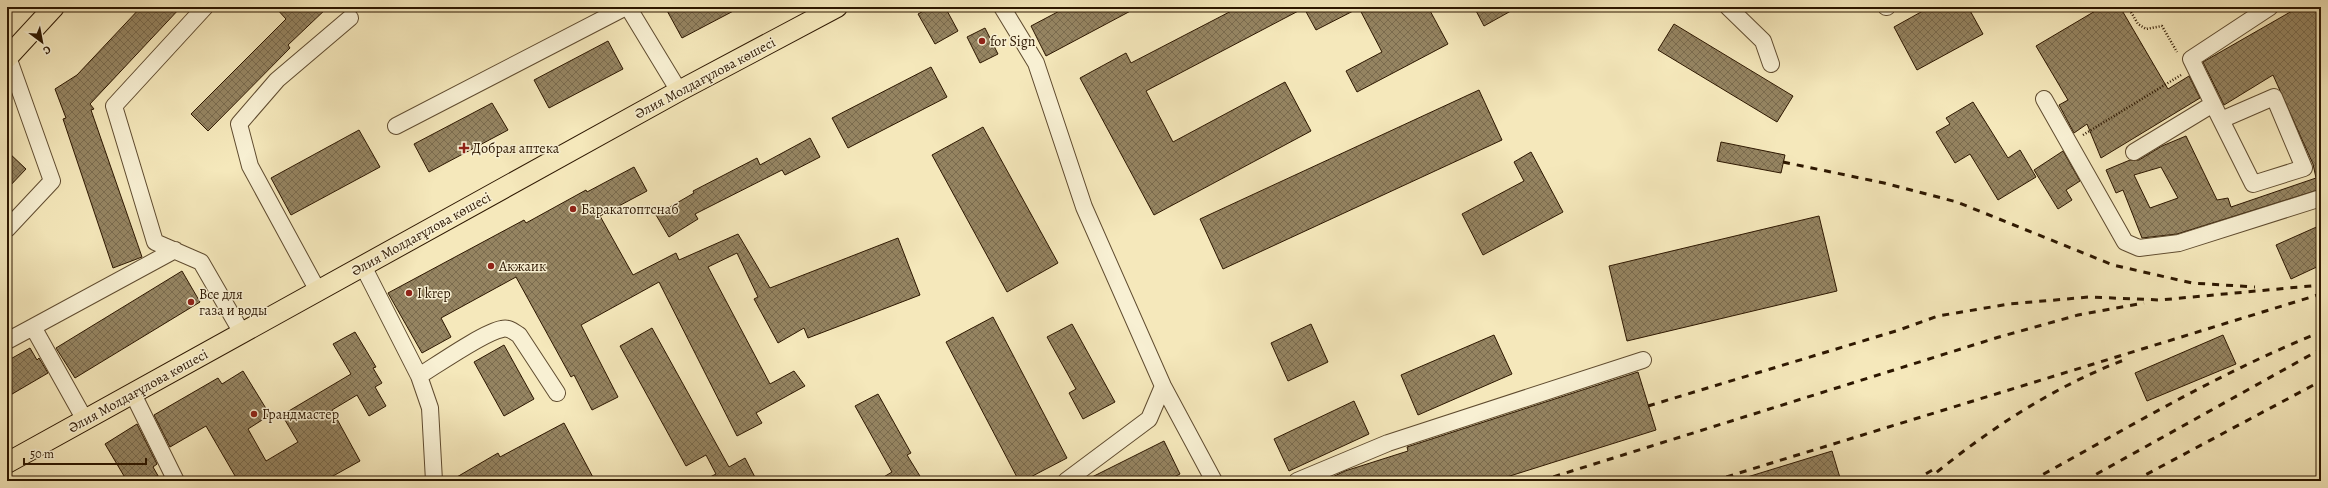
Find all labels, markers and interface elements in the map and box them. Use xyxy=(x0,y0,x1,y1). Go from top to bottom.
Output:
north arrow xyxy=(22,22,62,62)
place label: for Sign xyxy=(990,32,1036,51)
street label: Әлия Молдағұлова көшесі xyxy=(631,33,779,123)
marker: for Sign xyxy=(977,36,987,46)
text: С xyxy=(40,42,54,58)
place label: Добрая аптека xyxy=(472,139,560,158)
marker: Добрая аптека xyxy=(459,143,469,153)
street label: Әлия Молдағұлова көшесі xyxy=(348,188,494,280)
place label: Баракатоптснаб xyxy=(581,200,679,219)
marker: Баракатоптснаб xyxy=(568,204,578,214)
place label: Акжаик xyxy=(498,257,546,276)
marker: Акжаик xyxy=(486,261,496,271)
place label: I krep xyxy=(417,284,451,303)
place label: Все для газа и воды xyxy=(199,285,267,320)
marker: I krep xyxy=(404,288,414,298)
marker: Все для газа и воды xyxy=(186,297,196,307)
street label: Әлия Молдағұлова көшесі xyxy=(65,345,211,437)
place label: Грандмастер xyxy=(262,405,339,424)
marker: Грандмастер xyxy=(249,409,259,419)
scale bar xyxy=(24,440,146,466)
text: 50 m xyxy=(30,446,54,462)

